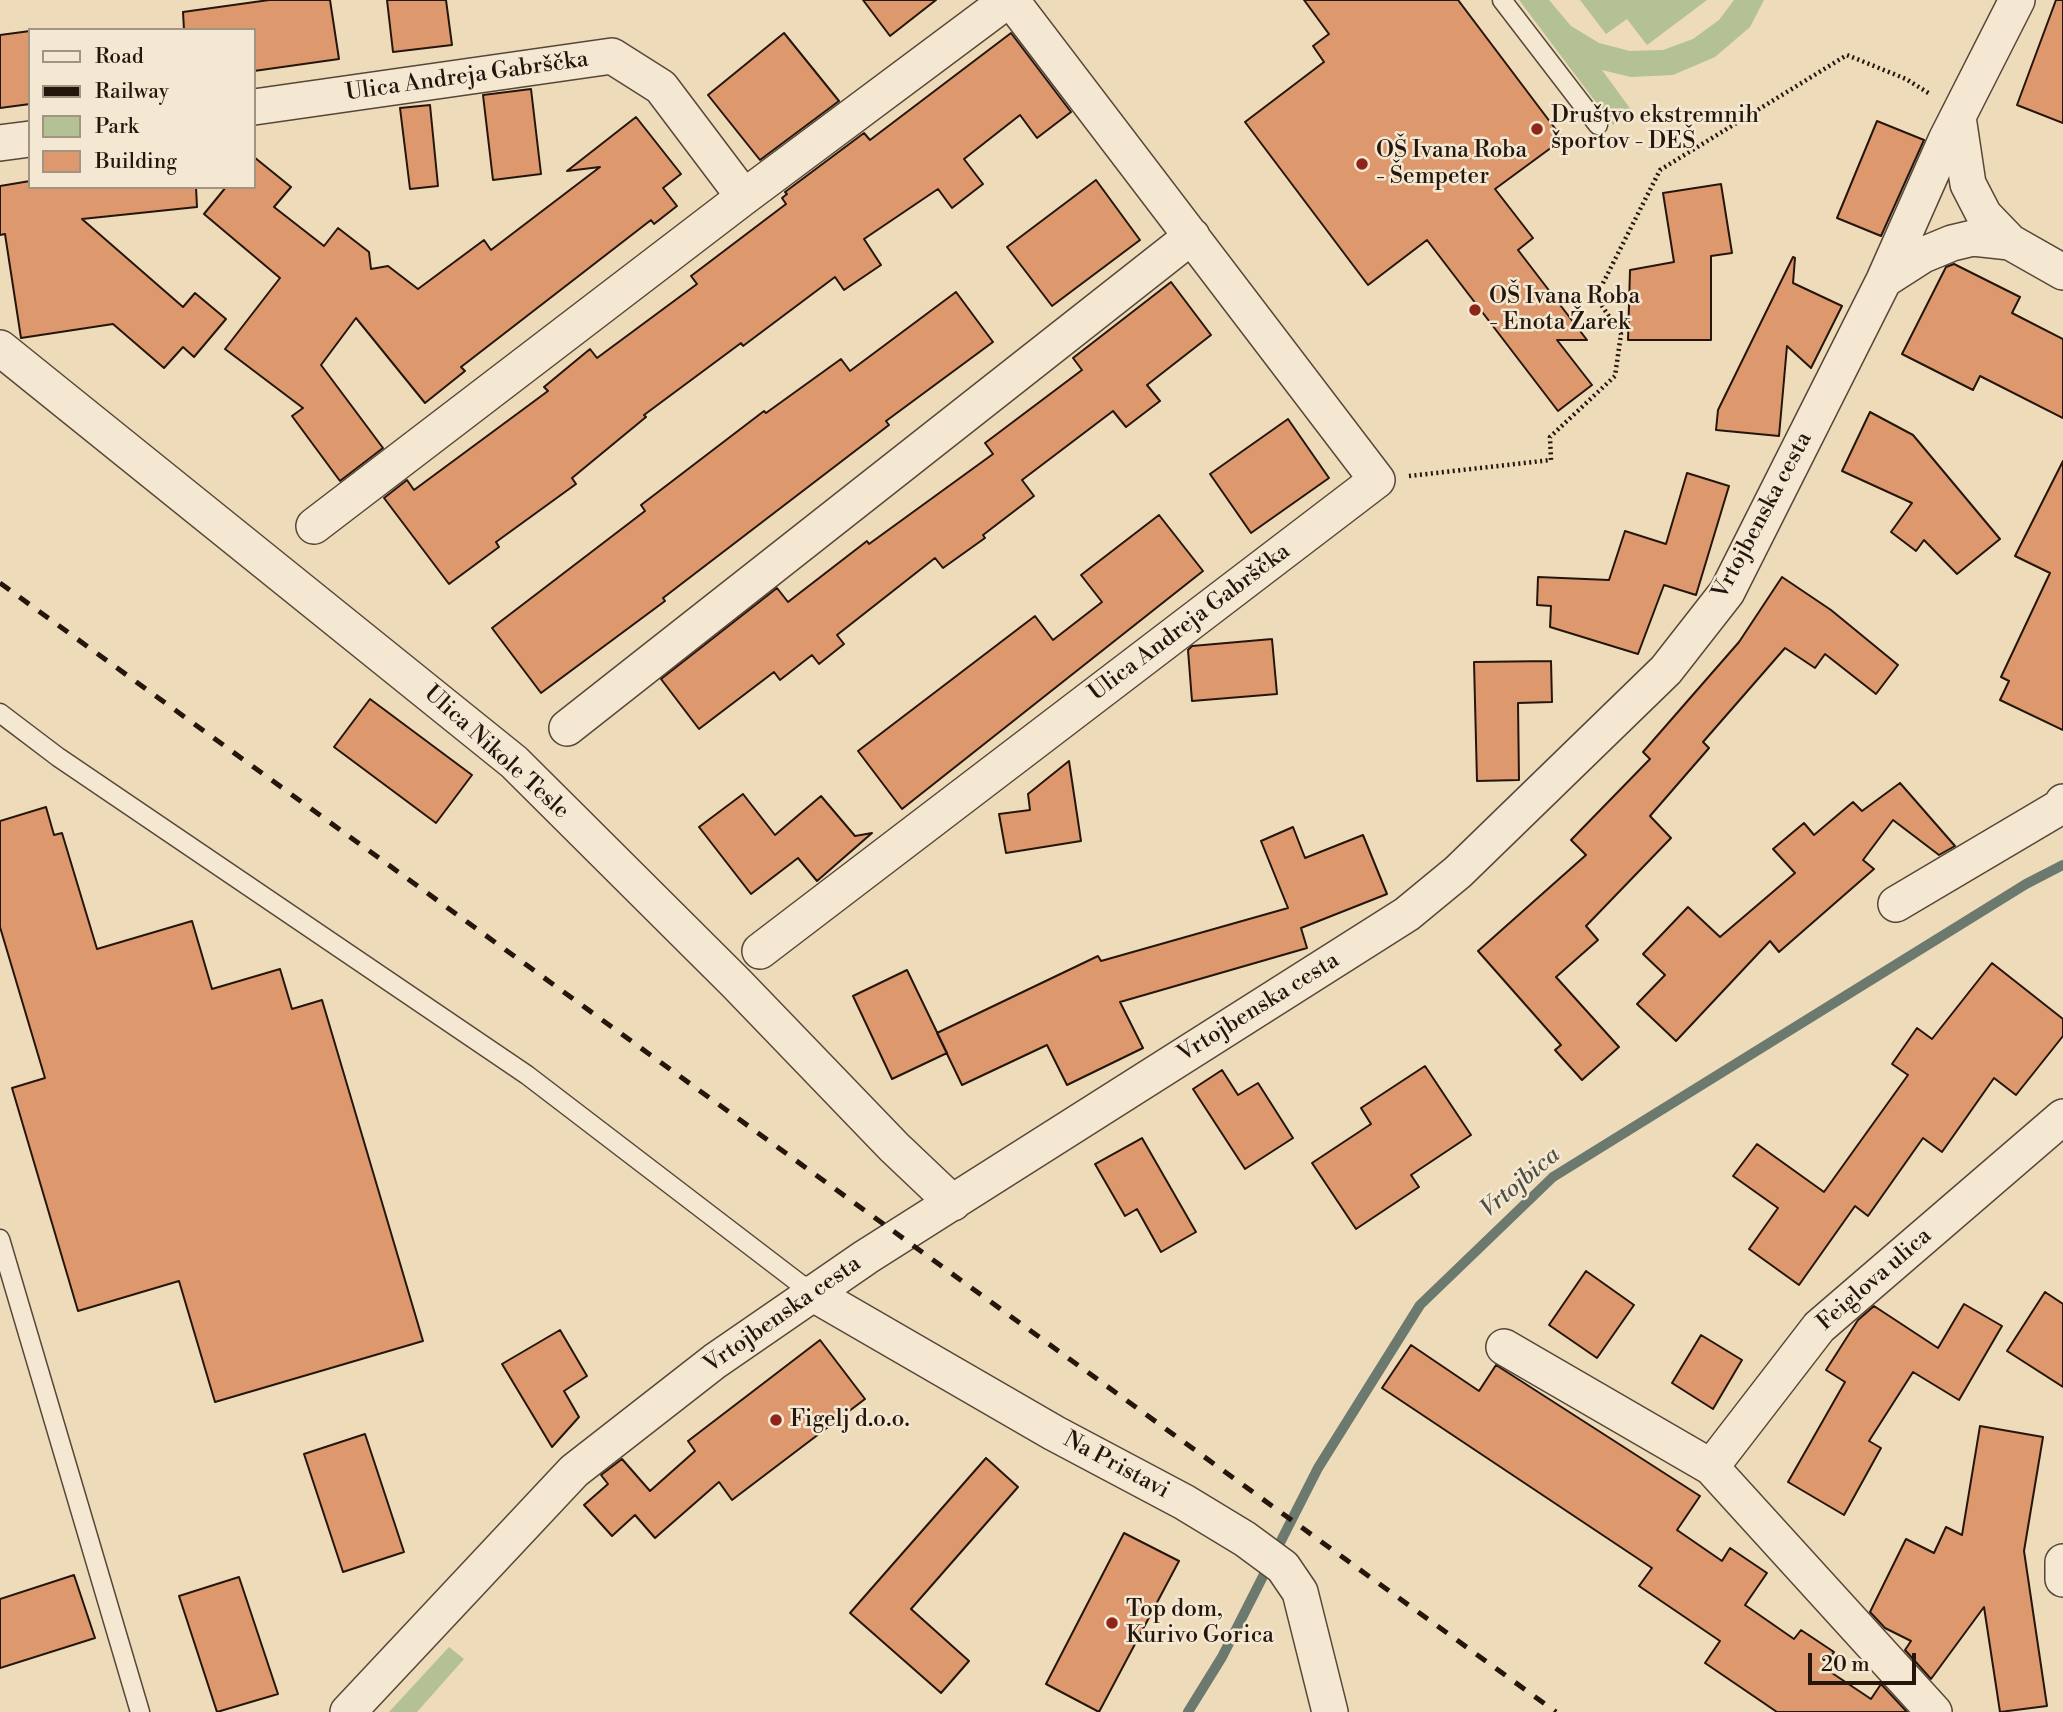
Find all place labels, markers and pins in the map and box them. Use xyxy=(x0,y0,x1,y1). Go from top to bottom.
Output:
place label: Društvo ekstremnih športov - DEŠ xyxy=(1551,102,1759,156)
marker: Društvo ekstremnih športov - DEŠ xyxy=(1529,121,1545,137)
place label: OŠ Ivana Roba - Šempeter xyxy=(1376,137,1527,191)
marker: OŠ Ivana Roba - Šempeter xyxy=(1354,156,1370,172)
place label: OŠ Ivana Roba - Enota Žarek xyxy=(1489,283,1640,337)
marker: OŠ Ivana Roba - Enota Žarek xyxy=(1467,302,1483,318)
place label: Figelj d.o.o. xyxy=(790,1406,910,1434)
marker: Figelj d.o.o. xyxy=(768,1412,784,1428)
place label: Top dom, Kurivo Gorica xyxy=(1126,1596,1274,1650)
marker: Top dom, Kurivo Gorica xyxy=(1104,1615,1120,1631)

